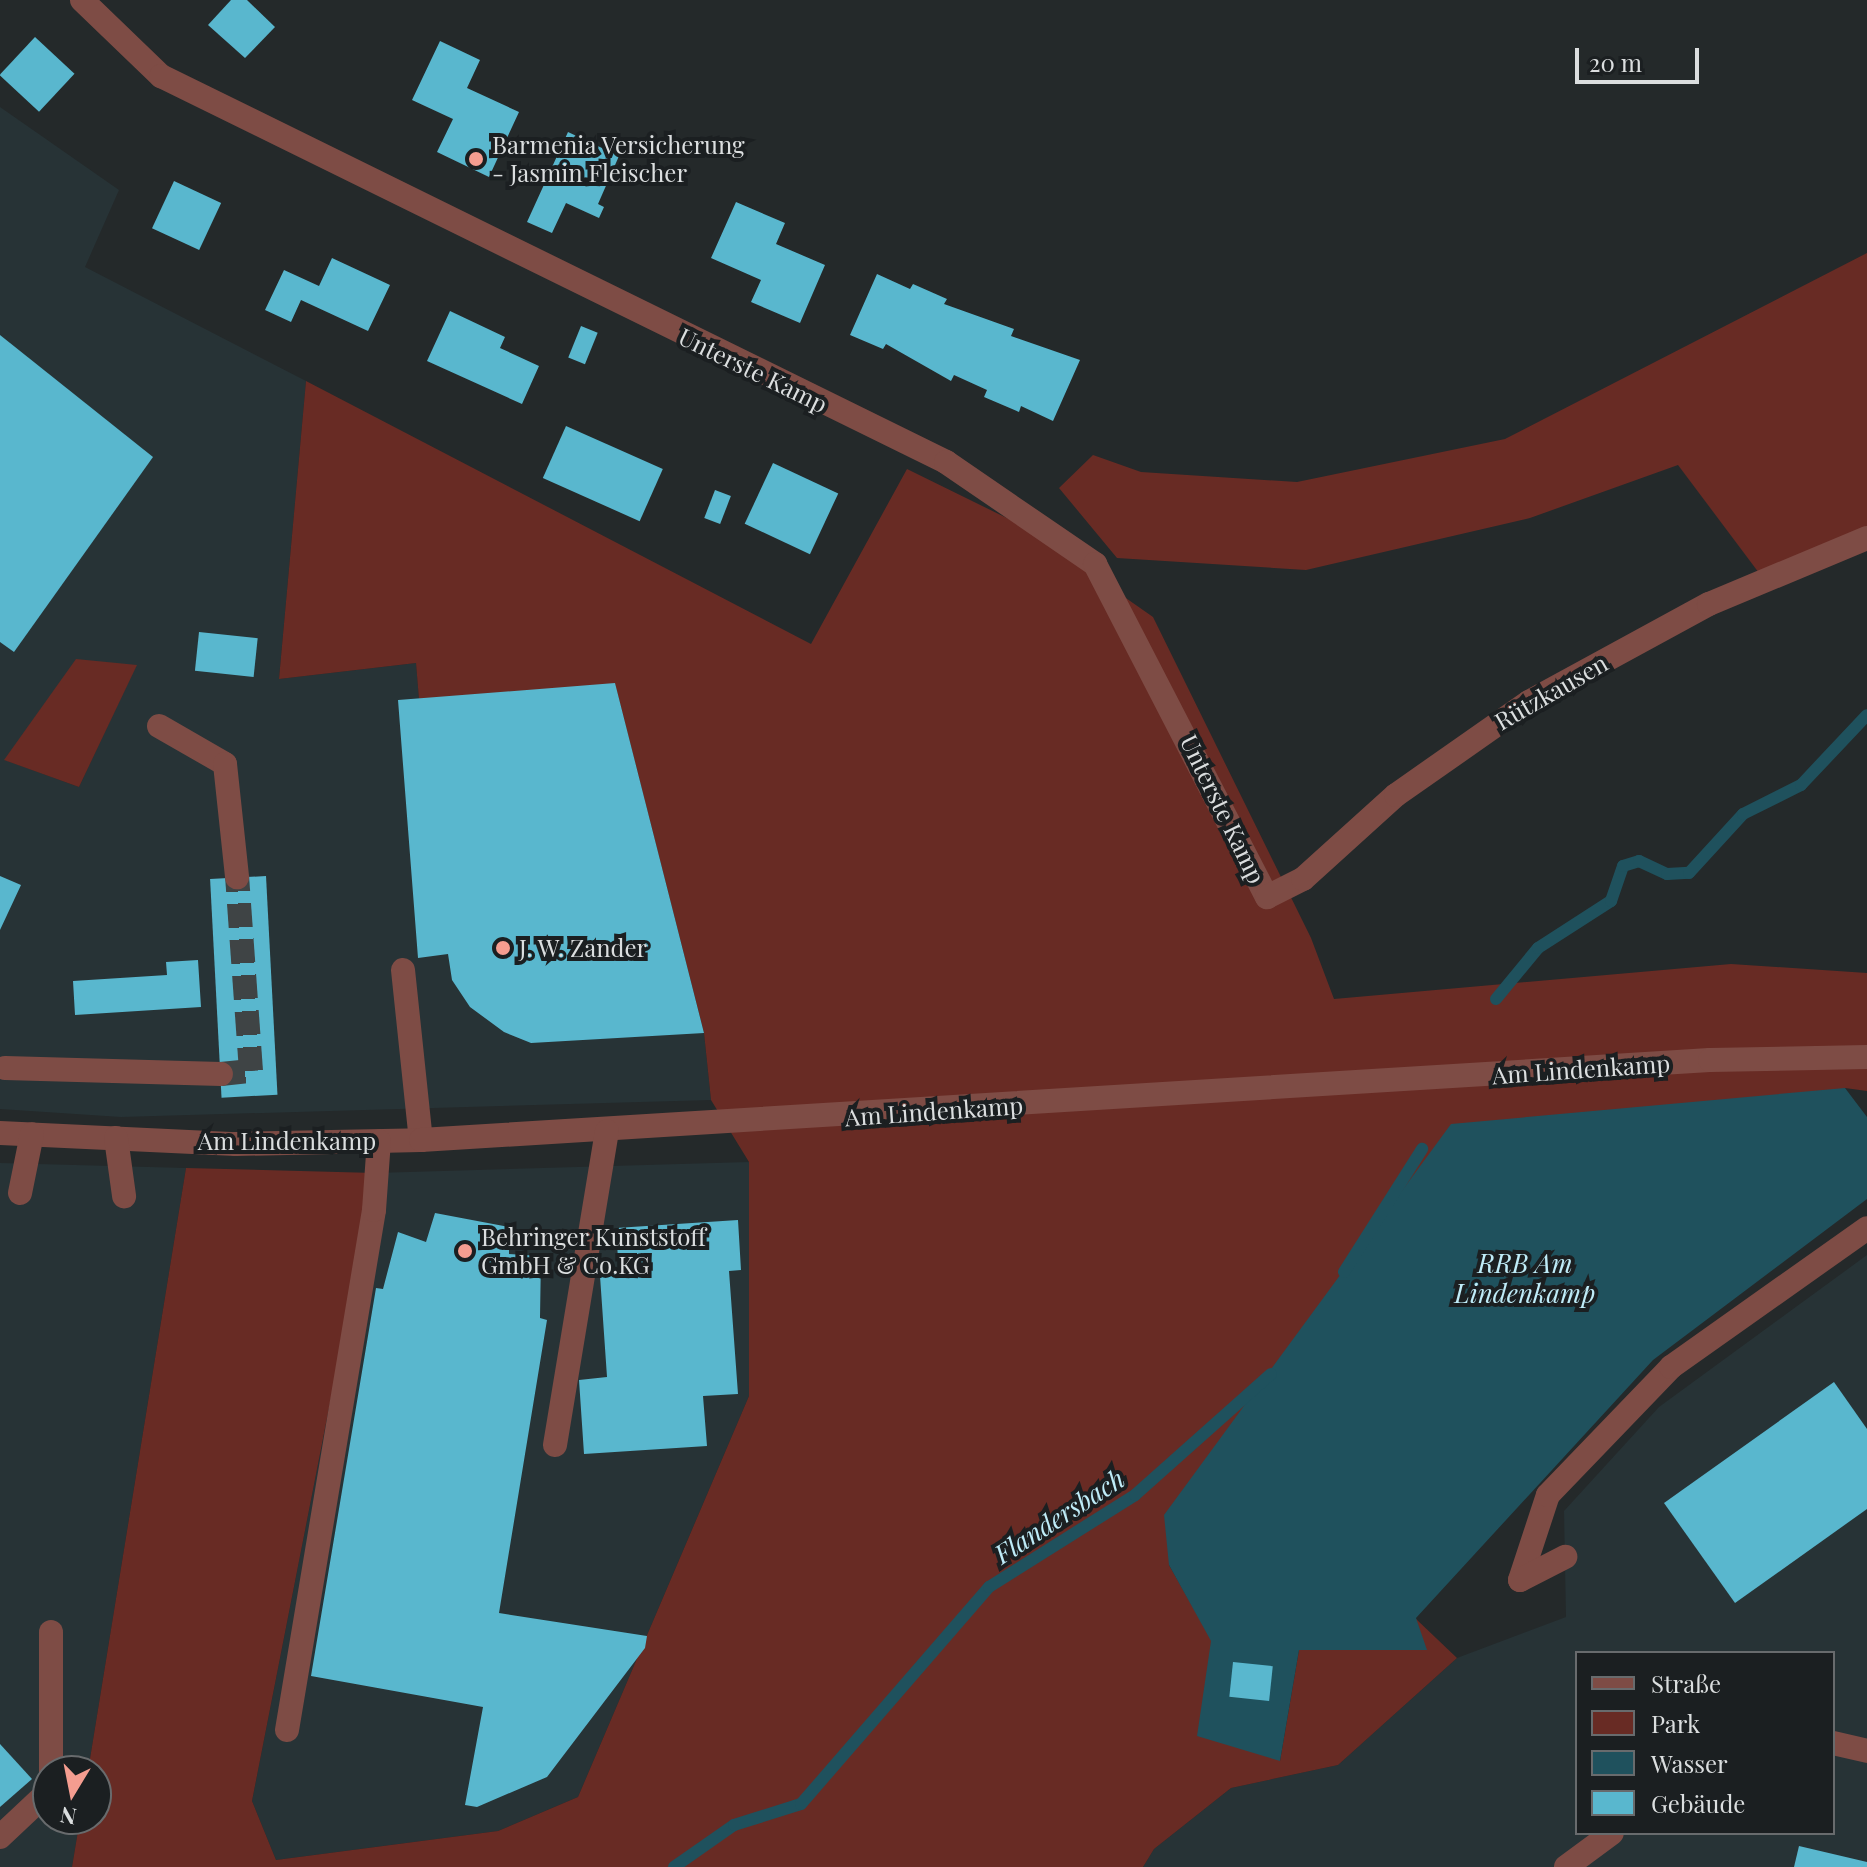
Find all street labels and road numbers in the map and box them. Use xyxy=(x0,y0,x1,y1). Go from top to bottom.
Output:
street label: Unterste Kamp xyxy=(674,322,832,418)
street label: Rützkausen xyxy=(1489,648,1613,736)
street label: Unterste Kamp xyxy=(1175,730,1271,888)
street label: Am Lindenkamp xyxy=(1491,1048,1671,1090)
street label: Am Lindenkamp xyxy=(844,1090,1024,1132)
street label: Am Lindenkamp xyxy=(198,1127,376,1155)

